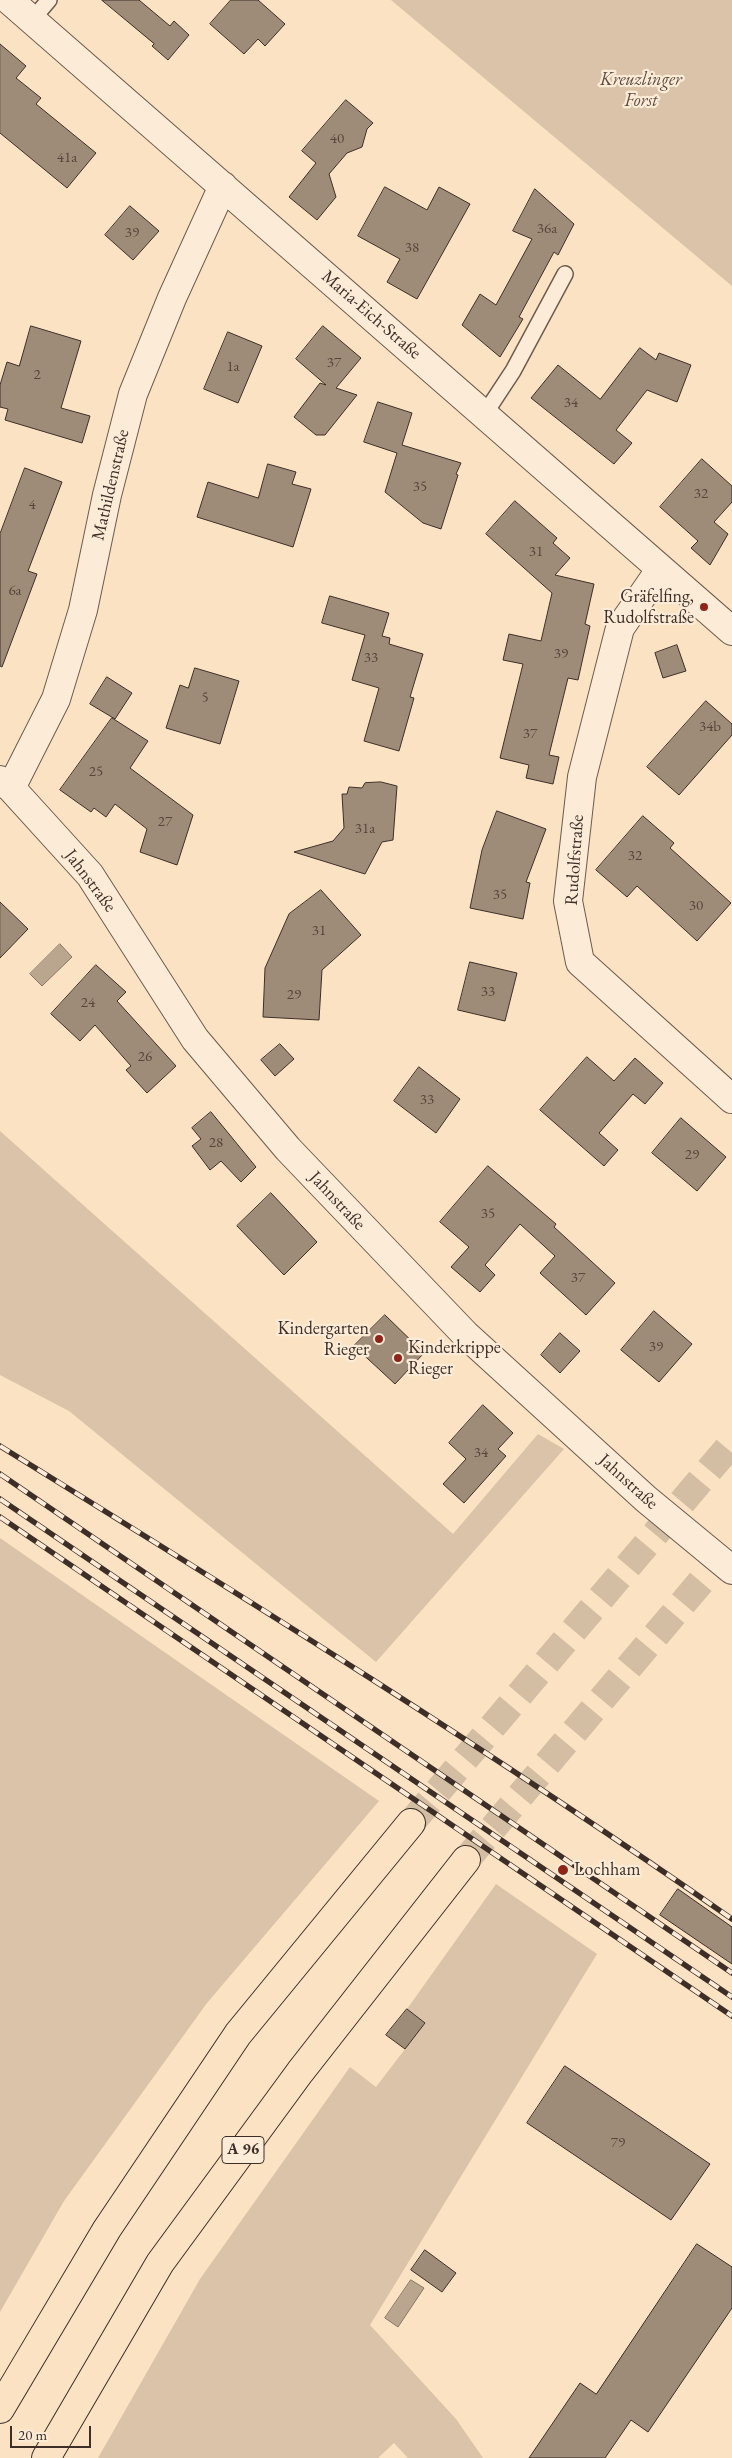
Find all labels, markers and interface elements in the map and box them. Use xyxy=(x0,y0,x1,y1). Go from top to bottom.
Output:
park label: Kreuzlinger Forst xyxy=(600,69,682,112)
house number: 40 xyxy=(330,130,344,148)
house number: 41a xyxy=(57,149,77,167)
house number: 36a xyxy=(537,220,557,238)
house number: 39 xyxy=(125,224,139,242)
house number: 38 xyxy=(405,239,419,257)
street label: Maria-Eich-Straße xyxy=(317,266,425,364)
house number: 37 xyxy=(327,354,341,372)
house number: 1a xyxy=(226,358,240,376)
house number: 2 xyxy=(33,366,41,384)
house number: 34 xyxy=(564,394,578,412)
street label: Mathildenstraße xyxy=(88,427,134,543)
house number: 35 xyxy=(413,478,427,496)
house number: 32 xyxy=(694,485,708,503)
house number: 4 xyxy=(28,496,36,514)
house number: 31 xyxy=(529,543,543,561)
house number: 6a xyxy=(8,582,22,600)
place label: Gräfelfing, Rudolfstraße xyxy=(603,586,694,628)
marker: Gräfelfing, Rudolfstraße xyxy=(698,601,710,613)
house number: 39 xyxy=(554,645,568,663)
house number: 33 xyxy=(364,649,378,667)
house number: 5 xyxy=(201,689,209,707)
house number: 34b xyxy=(699,718,721,736)
house number: 37 xyxy=(523,725,537,743)
house number: 25 xyxy=(89,763,103,781)
house number: 27 xyxy=(158,813,172,831)
street label: Rudolfstraße xyxy=(561,814,589,906)
house number: 31a xyxy=(355,820,375,838)
street label: Jahnstraße xyxy=(59,845,121,917)
house number: 32 xyxy=(628,847,642,865)
house number: 35 xyxy=(493,886,507,904)
house number: 30 xyxy=(689,897,703,915)
house number: 31 xyxy=(312,922,326,940)
house number: 33 xyxy=(481,983,495,1001)
house number: 29 xyxy=(287,986,301,1004)
house number: 24 xyxy=(81,994,95,1012)
house number: 26 xyxy=(138,1048,152,1066)
house number: 33 xyxy=(420,1091,434,1109)
house number: 28 xyxy=(209,1134,223,1152)
house number: 29 xyxy=(685,1146,699,1164)
street label: Jahnstraße xyxy=(304,1167,370,1235)
house number: 35 xyxy=(481,1205,495,1223)
house number: 37 xyxy=(571,1269,585,1287)
place label: Kindergarten Rieger xyxy=(277,1318,369,1360)
marker: Kindergarten Rieger xyxy=(373,1333,385,1345)
place label: Kinderkrippe Rieger xyxy=(408,1337,501,1380)
house number: 39 xyxy=(649,1338,663,1356)
marker: Kinderkrippe Rieger xyxy=(392,1352,404,1364)
house number: 34 xyxy=(474,1444,488,1462)
street label: Jahnstraße xyxy=(594,1450,662,1514)
place label: Lochham xyxy=(574,1859,640,1881)
marker: Lochham xyxy=(556,1863,570,1877)
house number: 79 xyxy=(611,2134,625,2152)
road number: A 96 xyxy=(222,2136,264,2164)
scale bar xyxy=(12,2416,94,2448)
text: 20 m xyxy=(18,2425,47,2444)

